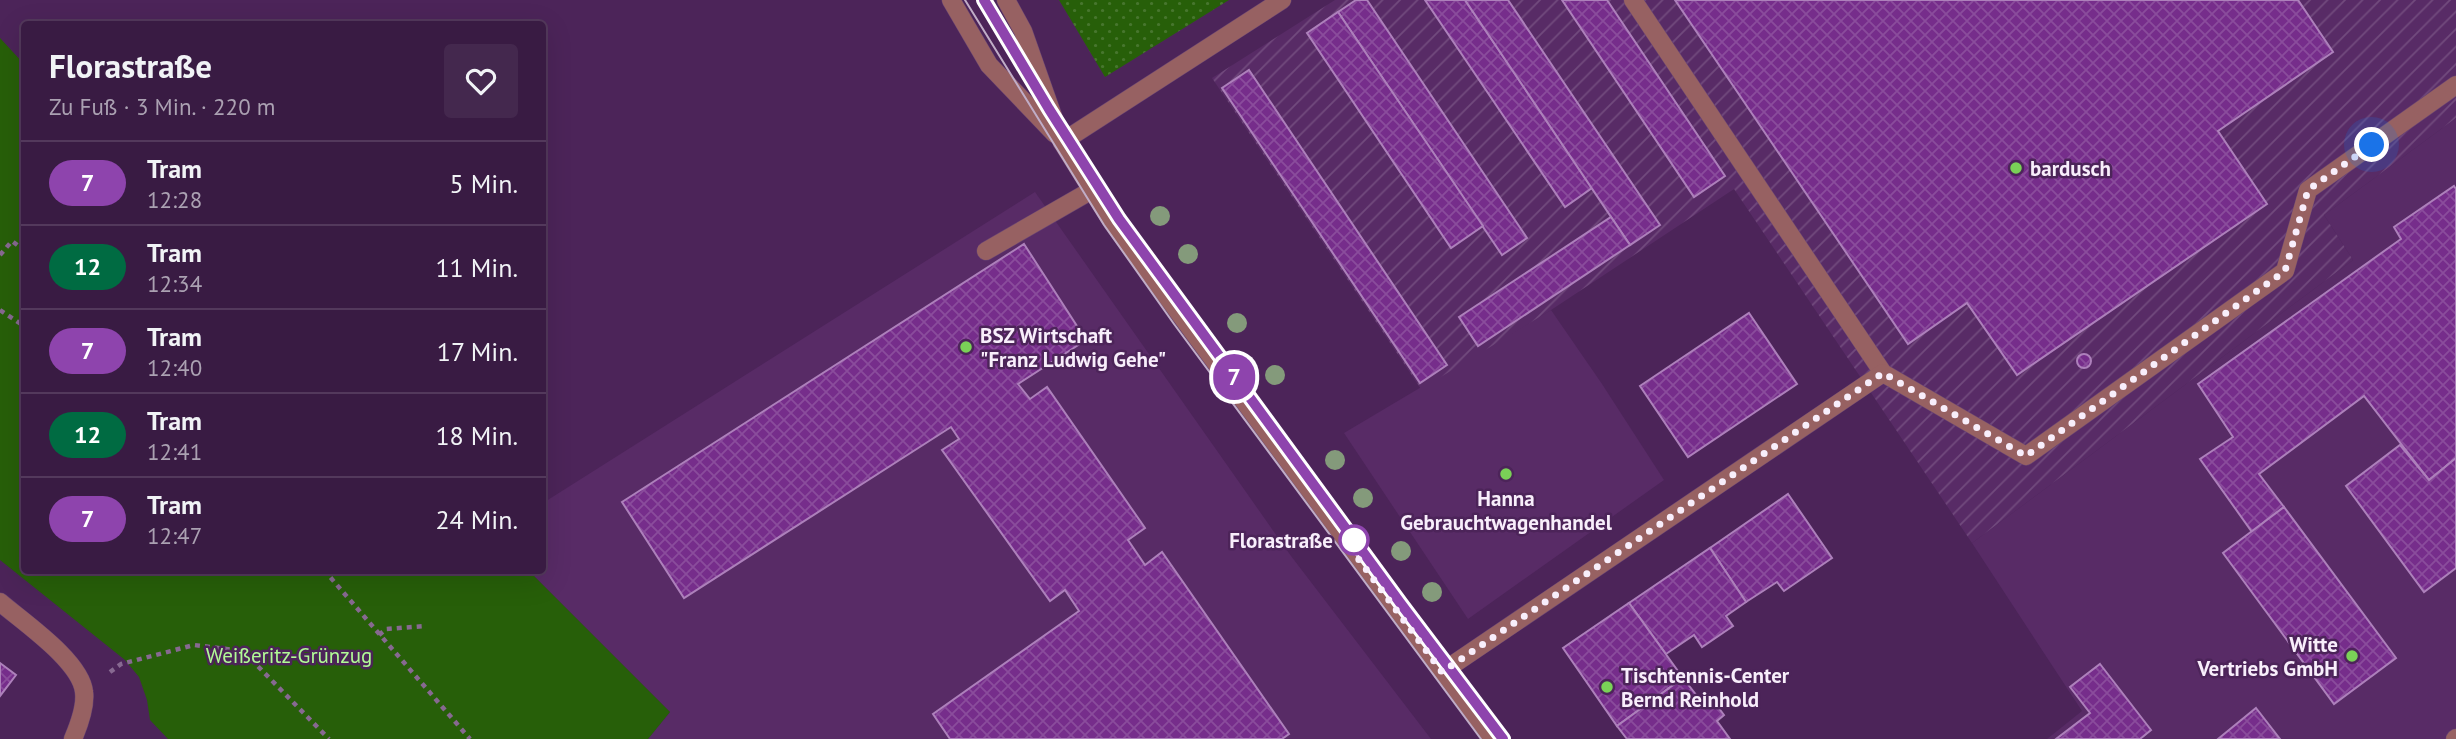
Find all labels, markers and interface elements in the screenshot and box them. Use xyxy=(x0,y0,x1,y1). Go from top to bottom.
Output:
text: Florastraße xyxy=(49,44,212,87)
button: heart xyxy=(444,44,518,118)
text: Zu Fuß · 3 Min. · 220 m xyxy=(49,92,275,121)
your location xyxy=(2354,127,2389,162)
text: Tram xyxy=(147,152,202,185)
place label: bardusch xyxy=(2030,155,2111,182)
marker: bardusch xyxy=(2008,160,2024,176)
text: 7 xyxy=(81,167,94,198)
text: 5 Min. xyxy=(450,167,518,200)
text: 12:28 xyxy=(147,185,202,214)
text: Tram xyxy=(147,236,202,269)
text: 12 xyxy=(74,251,101,282)
text: 11 Min. xyxy=(435,251,518,284)
text: 12:34 xyxy=(147,269,202,298)
text: Tram xyxy=(147,320,202,353)
place label: BSZ Wirtschaft "Franz Ludwig Gehe" xyxy=(980,322,1166,373)
text: 7 xyxy=(81,335,94,366)
text: 17 Min. xyxy=(437,335,518,368)
marker: BSZ Wirtschaft "Franz Ludwig Gehe" xyxy=(958,339,974,355)
text: 12:40 xyxy=(147,353,202,382)
line badge: 7 xyxy=(1211,354,1257,400)
text: 7 xyxy=(1227,361,1241,392)
text: Tram xyxy=(147,404,202,437)
text: 12 xyxy=(74,419,101,450)
text: 18 Min. xyxy=(435,419,518,452)
text: 12:41 xyxy=(147,437,202,466)
marker: Hanna Gebrauchtwagenhandel xyxy=(1498,466,1514,482)
place label: Hanna Gebrauchtwagenhandel xyxy=(1400,485,1613,536)
text: Tram xyxy=(147,488,202,521)
text: 7 xyxy=(81,503,94,534)
text: 24 Min. xyxy=(435,503,518,536)
text: 12:47 xyxy=(147,521,202,550)
marker: Florastraße xyxy=(1339,525,1369,555)
place label: Florastraße xyxy=(1229,527,1333,554)
place label: Witte Vertriebs GmbH xyxy=(2196,631,2338,682)
park label: Weißeritz-Grünzug xyxy=(206,642,372,669)
marker: Witte Vertriebs GmbH xyxy=(2344,648,2360,664)
place label: Tischtennis-Center Bernd Reinhold xyxy=(1621,662,1790,713)
marker: Tischtennis-Center Bernd Reinhold xyxy=(1599,679,1615,695)

